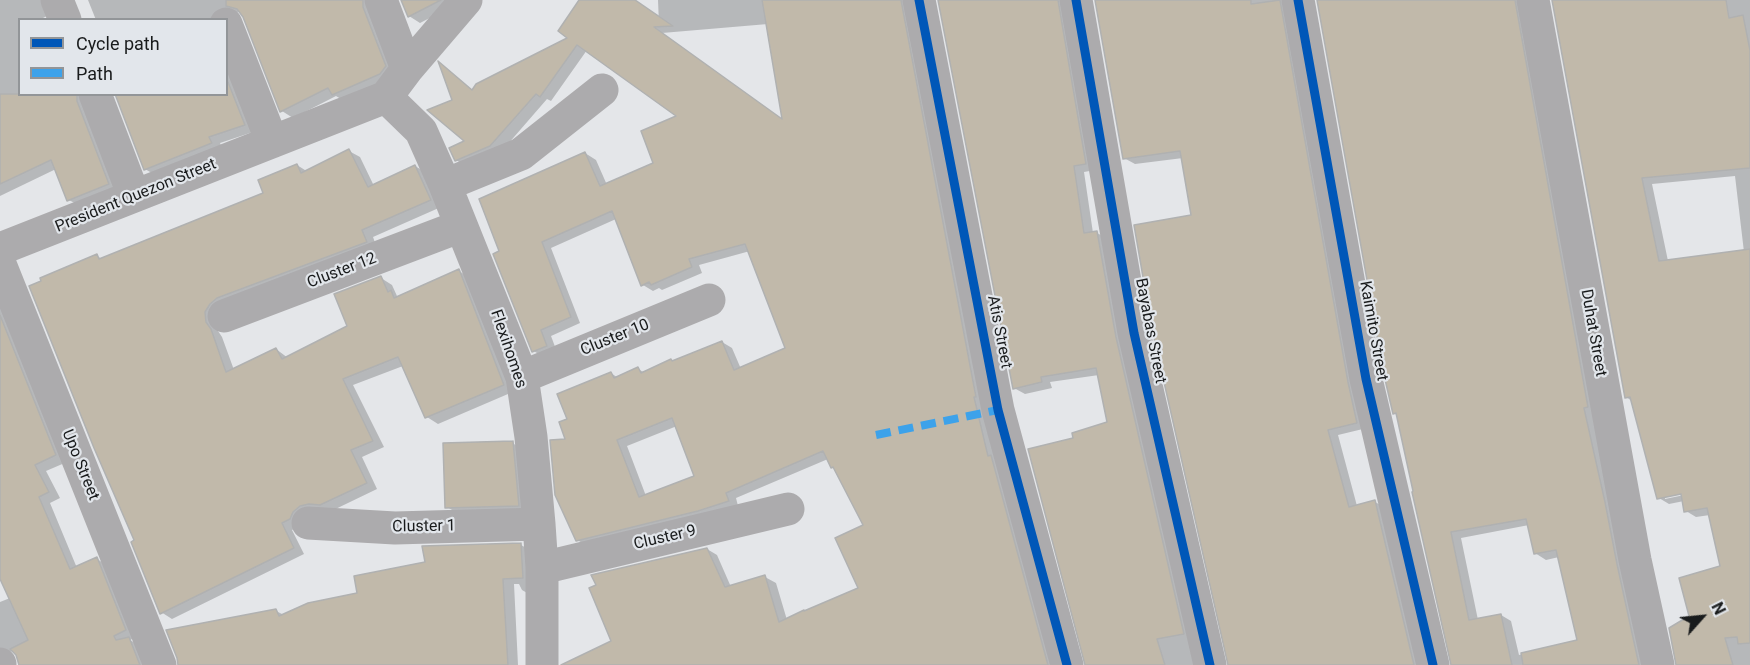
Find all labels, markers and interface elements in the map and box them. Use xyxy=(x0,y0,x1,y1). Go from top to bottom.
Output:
legend xyxy=(18,18,228,96)
text: Cycle path xyxy=(76,33,160,54)
text: Path xyxy=(76,63,113,84)
street label: President Quezon Street xyxy=(53,155,219,237)
street label: Cluster 12 xyxy=(305,249,379,293)
street label: Bayabas Street xyxy=(1130,277,1170,385)
street label: Kaimito Street xyxy=(1355,280,1391,382)
street label: Duhat Street xyxy=(1576,288,1610,378)
street label: Atis Street xyxy=(983,294,1015,370)
street label: Flexihomes xyxy=(486,307,530,391)
street label: Cluster 10 xyxy=(578,316,652,360)
street label: Upo Street xyxy=(57,427,103,503)
street label: Cluster 1 xyxy=(392,517,456,537)
street label: Cluster 9 xyxy=(632,522,698,554)
north arrow xyxy=(1672,587,1732,647)
text: N xyxy=(1707,599,1730,618)

